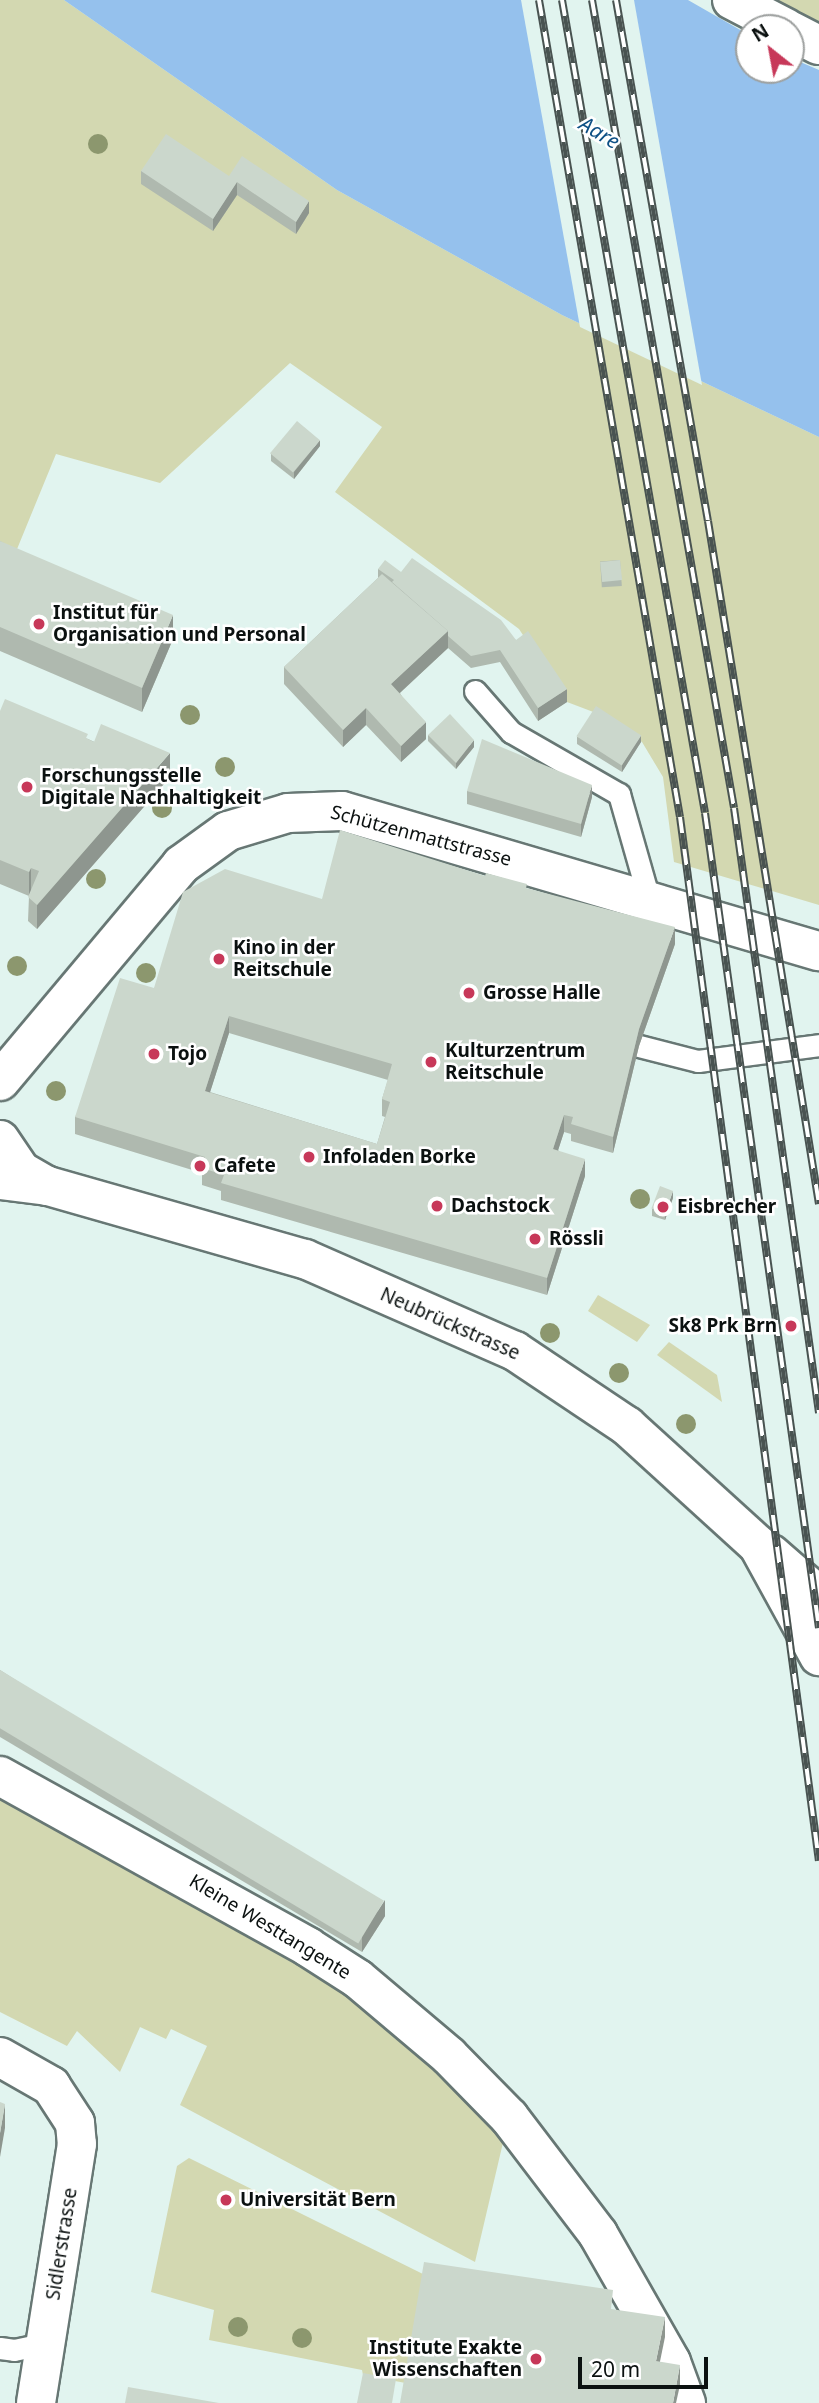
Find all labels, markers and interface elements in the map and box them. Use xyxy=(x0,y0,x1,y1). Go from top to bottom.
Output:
north arrow xyxy=(735,14,805,84)
text: N xyxy=(747,18,774,48)
water label: Aare xyxy=(575,110,625,154)
place label: Institut für Organisation und Personal xyxy=(53,602,306,646)
marker: Institut für Organisation und Personal xyxy=(31,616,47,632)
place label: Forschungsstelle Digitale Nachhaltigkeit xyxy=(41,765,261,809)
marker: Forschungsstelle Digitale Nachhaltigkeit xyxy=(19,779,35,795)
street label: Schützenmattstrasse xyxy=(328,801,514,871)
place label: Kino in der Reitschule xyxy=(233,937,335,981)
marker: Kino in der Reitschule xyxy=(211,951,227,967)
place label: Grosse Halle xyxy=(483,982,601,1004)
marker: Grosse Halle xyxy=(461,985,477,1001)
place label: Kulturzentrum Reitschule xyxy=(445,1040,585,1084)
place label: Tojo xyxy=(168,1043,207,1065)
marker: Tojo xyxy=(146,1046,162,1062)
marker: Kulturzentrum Reitschule xyxy=(423,1054,439,1070)
place label: Infoladen Borke xyxy=(323,1146,476,1168)
marker: Infoladen Borke xyxy=(301,1149,317,1165)
place label: Cafete xyxy=(214,1155,276,1177)
marker: Cafete xyxy=(192,1158,208,1174)
place label: Dachstock xyxy=(451,1195,550,1217)
place label: Eisbrecher xyxy=(677,1196,776,1218)
marker: Dachstock xyxy=(429,1198,445,1214)
marker: Eisbrecher xyxy=(655,1199,671,1215)
place label: Rössli xyxy=(549,1228,604,1250)
marker: Rössli xyxy=(527,1231,543,1247)
street label: Neubrückstrasse xyxy=(377,1283,523,1365)
place label: Sk8 Prk Brn xyxy=(668,1315,777,1337)
marker: Sk8 Prk Brn xyxy=(783,1318,799,1334)
street label: Kleine Westtangente xyxy=(185,1870,355,1984)
street label: Sidlerstrasse xyxy=(42,2186,82,2302)
place label: Universität Bern xyxy=(240,2189,396,2211)
marker: Universität Bern xyxy=(218,2192,234,2208)
place label: Institute Exakte Wissenschaften xyxy=(369,2337,522,2381)
scale bar xyxy=(581,2344,710,2388)
marker: Institute Exakte Wissenschaften xyxy=(528,2351,544,2367)
text: 20 m xyxy=(591,2355,640,2383)

